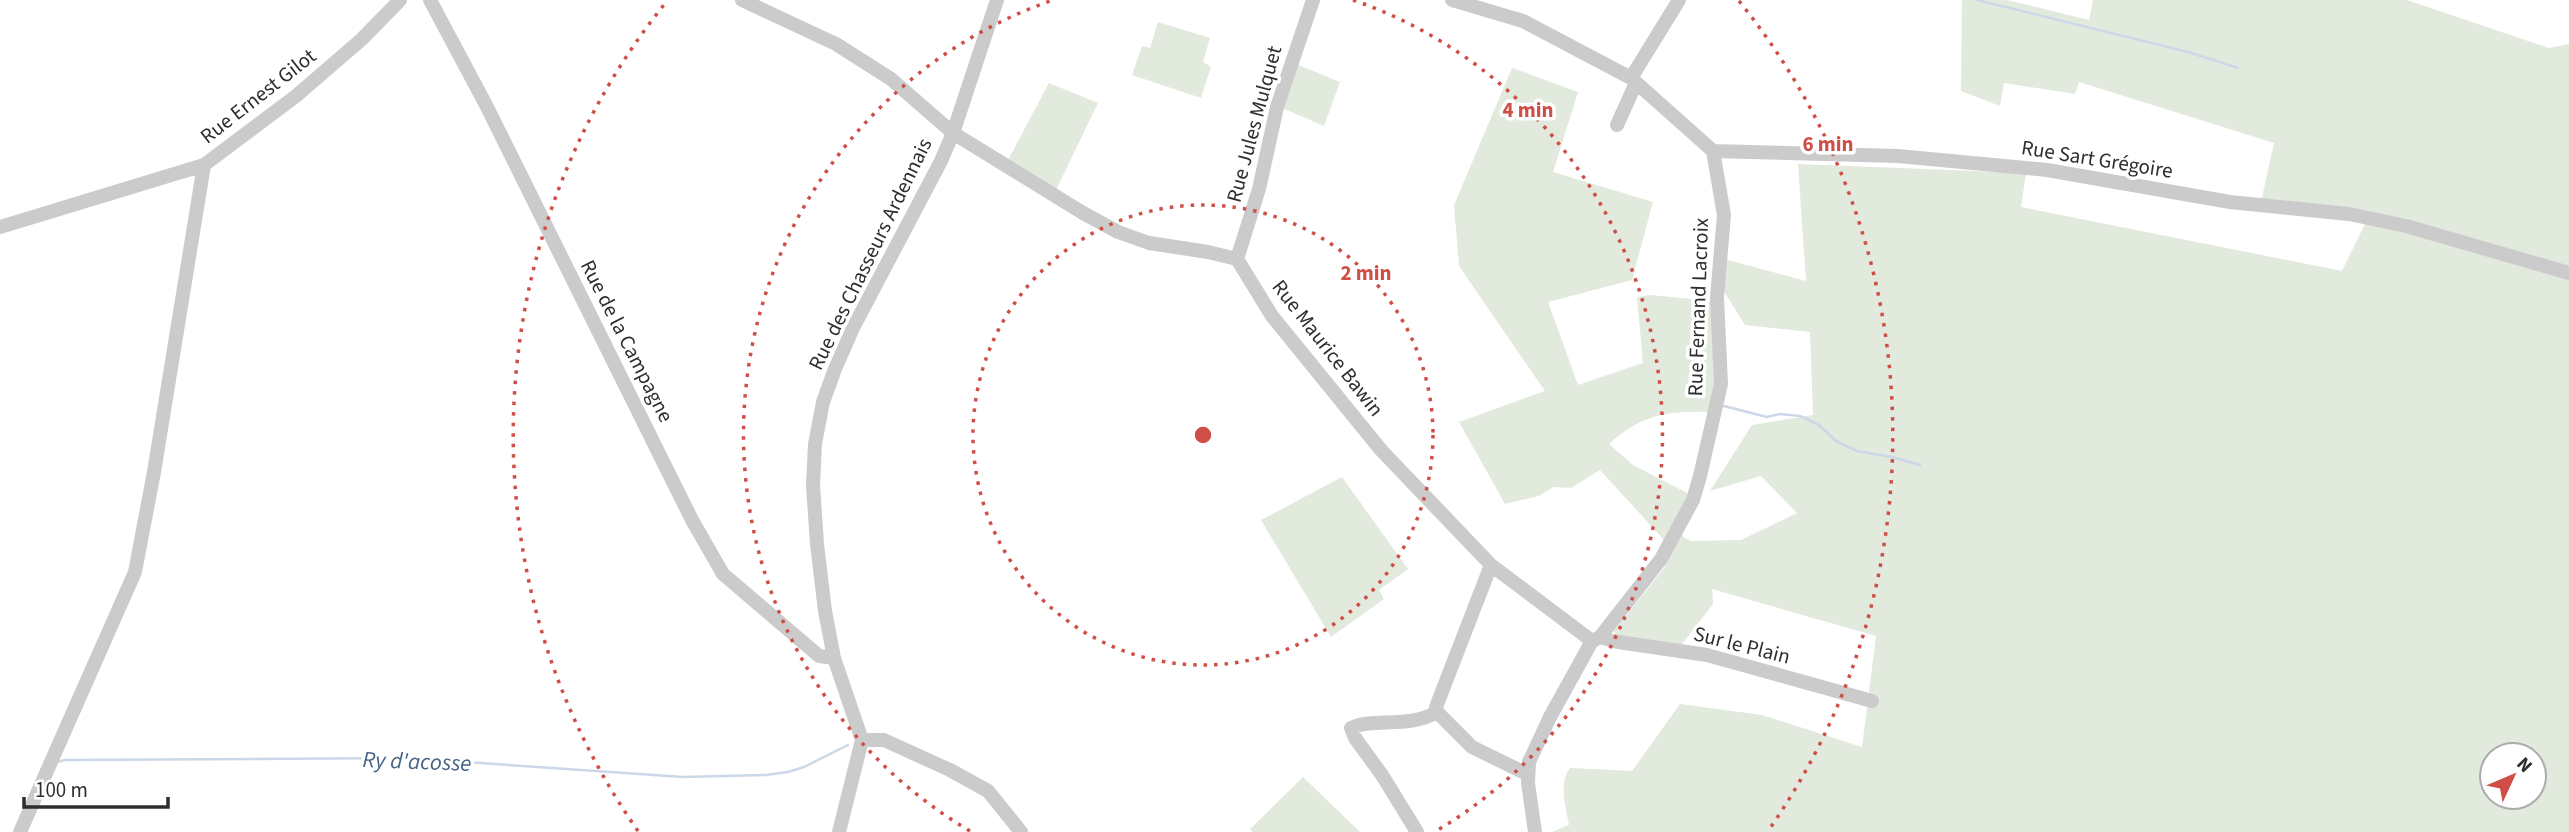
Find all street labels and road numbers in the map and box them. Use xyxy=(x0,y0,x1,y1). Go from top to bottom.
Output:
street label: Rue Ernest Gilot xyxy=(194,41,322,151)
street label: Rue Jules Mulquet xyxy=(1219,43,1289,205)
street label: Rue Sart Grégoire xyxy=(2019,132,2175,186)
street label: Rue des Chasseurs Ardennais xyxy=(801,133,939,375)
street label: Rue Fernand Lacroix xyxy=(1680,217,1716,397)
street label: Rue de la Campagne xyxy=(573,255,681,427)
street label: Rue Maurice Bawin xyxy=(1265,273,1391,423)
street label: Sur le Plain xyxy=(1691,619,1793,671)

